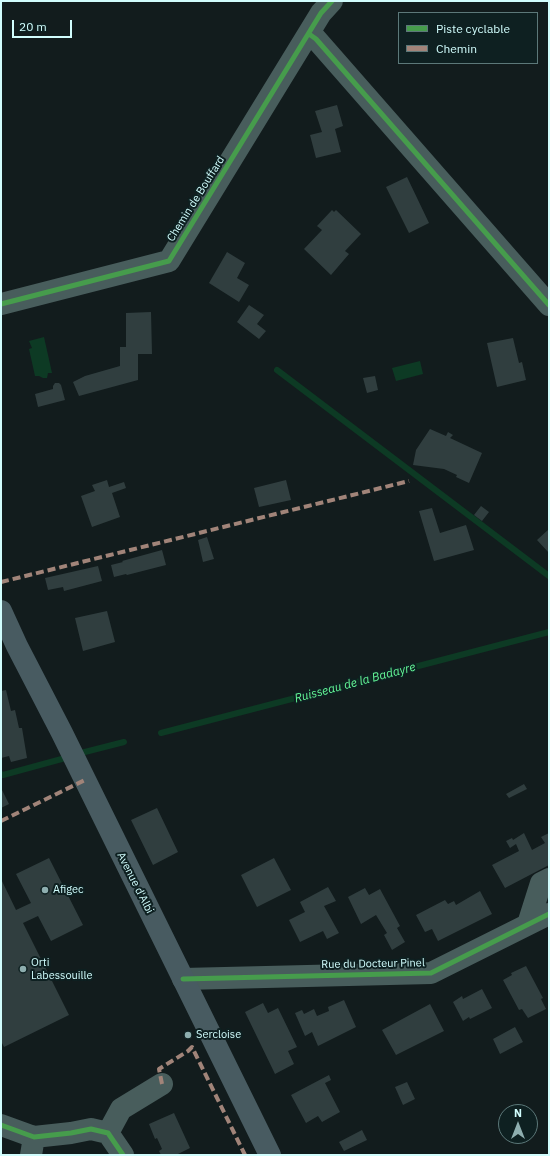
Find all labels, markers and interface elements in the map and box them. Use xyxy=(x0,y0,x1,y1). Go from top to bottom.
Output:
scale bar xyxy=(14,12,74,38)
legend xyxy=(398,12,538,64)
text: 20 m xyxy=(19,19,47,34)
text: Piste cyclable xyxy=(436,21,510,36)
text: Chemin xyxy=(436,41,477,56)
street label: Chemin de Bouffard xyxy=(164,154,228,244)
water label: Ruisseau de la Badayre xyxy=(293,660,417,706)
street label: Avenue d'Albi xyxy=(114,850,156,916)
place label: Afigec xyxy=(53,883,84,897)
marker: Afigec xyxy=(40,885,50,895)
place label: Orti Labessouille xyxy=(31,956,93,982)
street label: Rue du Docteur Pinel xyxy=(321,956,425,972)
marker: Orti Labessouille xyxy=(18,964,28,974)
place label: Sercloise xyxy=(196,1028,241,1042)
marker: Sercloise xyxy=(183,1030,193,1040)
north arrow xyxy=(498,1104,538,1144)
text: N xyxy=(514,1106,522,1120)

